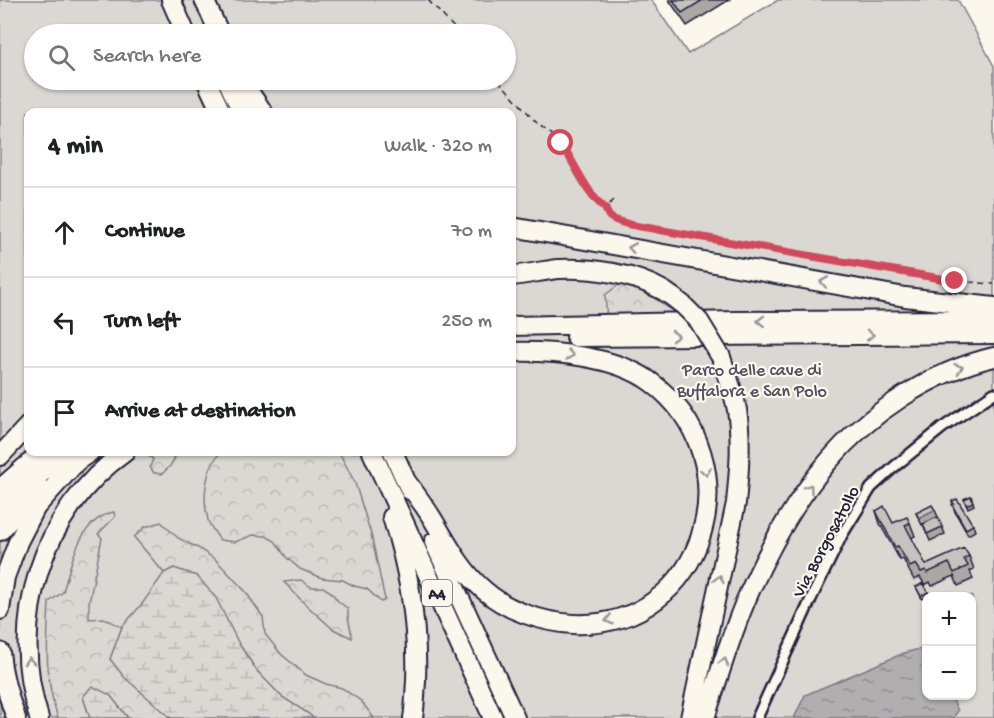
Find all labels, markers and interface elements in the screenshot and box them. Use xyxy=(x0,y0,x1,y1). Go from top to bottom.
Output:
search box xyxy=(24,24,516,90)
icon: search xyxy=(45,41,78,74)
text: Search here xyxy=(93,44,201,70)
route start xyxy=(547,129,573,155)
text: 4 min xyxy=(48,132,103,163)
text: Walk · 320 m xyxy=(384,136,492,159)
icon: ahead xyxy=(48,216,81,249)
text: Continue xyxy=(105,219,185,245)
text: 70 m xyxy=(451,221,492,244)
one-way arrow xyxy=(627,242,637,255)
route end xyxy=(941,267,967,293)
one-way arrow xyxy=(819,276,829,289)
icon: left xyxy=(48,306,81,339)
text: Turn left xyxy=(105,309,179,335)
text: 250 m xyxy=(441,311,492,334)
one-way arrow xyxy=(756,315,765,327)
one-way arrow xyxy=(865,329,874,342)
one-way arrow xyxy=(670,330,679,342)
one-way arrow xyxy=(565,349,574,361)
park label: Parco delle cave di Buffalora e San Polo xyxy=(676,361,827,403)
one-way arrow xyxy=(953,363,964,376)
icon: arrive xyxy=(48,396,81,429)
text: Arrive at destination xyxy=(105,399,295,425)
one-way arrow xyxy=(699,468,711,477)
street label: Via Borgosatollo xyxy=(789,483,865,602)
one-way arrow xyxy=(802,484,813,495)
one-way arrow xyxy=(712,574,725,584)
road number: A4 xyxy=(422,580,452,606)
map controls xyxy=(922,592,976,700)
button: + xyxy=(922,592,976,646)
one-way arrow xyxy=(605,613,615,626)
button: − xyxy=(922,646,976,700)
one-way arrow xyxy=(22,656,35,665)
one-way arrow xyxy=(716,657,729,668)

